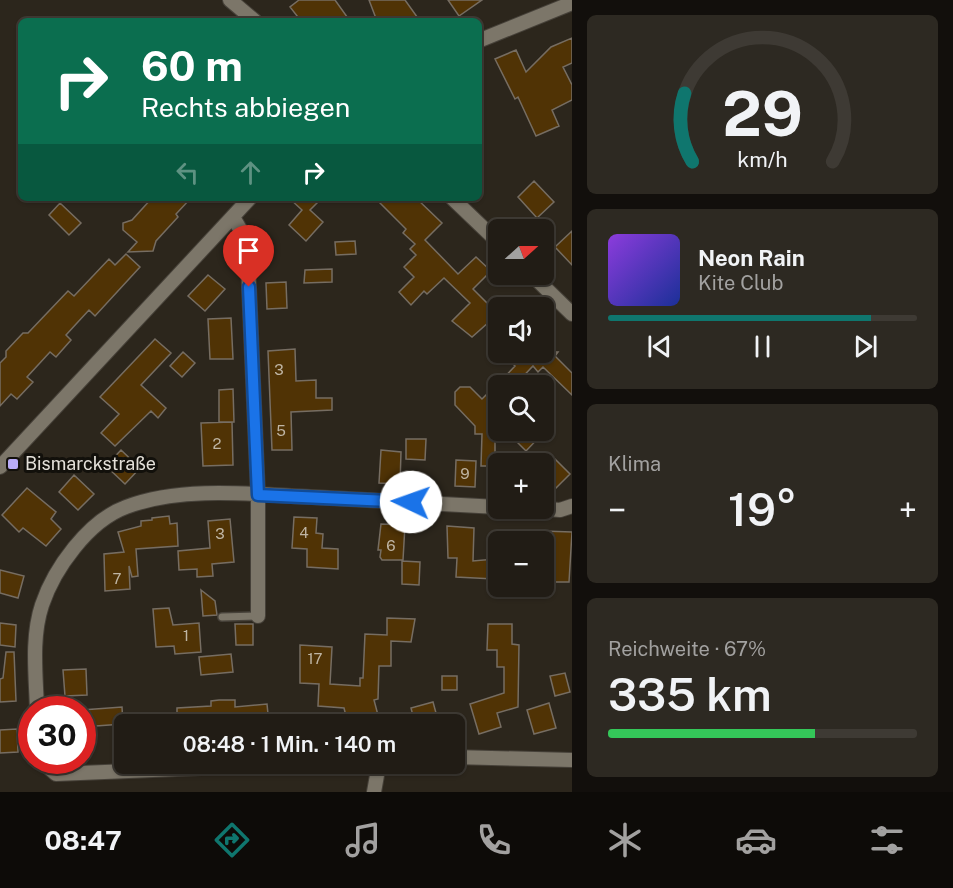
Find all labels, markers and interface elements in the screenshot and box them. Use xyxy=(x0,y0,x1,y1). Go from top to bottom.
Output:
text: 60 m xyxy=(141,41,243,90)
icon: right xyxy=(42,42,120,120)
text: 29 xyxy=(722,77,803,150)
text: Rechts abbiegen xyxy=(141,91,350,123)
text: km/h xyxy=(737,147,788,172)
icon: left xyxy=(171,156,204,189)
icon: ahead xyxy=(234,156,267,189)
icon: right xyxy=(297,156,330,189)
north arrow xyxy=(488,219,554,285)
map controls xyxy=(488,219,554,597)
pin xyxy=(223,225,274,287)
icon: arrive xyxy=(232,234,265,267)
text: Neon Rain xyxy=(698,245,805,271)
text: Kite Club xyxy=(698,271,783,295)
button: sound xyxy=(488,297,554,363)
icon: previous xyxy=(643,330,676,363)
icon: pause xyxy=(746,330,779,363)
icon: next xyxy=(849,330,882,363)
house number: 3 xyxy=(274,361,284,378)
button: search xyxy=(488,375,554,441)
house number: 5 xyxy=(276,422,286,439)
house number: 2 xyxy=(213,435,222,452)
text: Klima xyxy=(608,452,661,476)
place label: Bismarckstraße xyxy=(25,453,156,474)
button: + xyxy=(488,453,554,519)
marker: Bismarckstraße xyxy=(6,457,20,471)
house number: 9 xyxy=(460,465,470,482)
position arrow xyxy=(379,470,443,534)
text: 19° xyxy=(728,483,797,536)
text: − xyxy=(608,491,626,529)
text: + xyxy=(899,491,917,529)
house number: 4 xyxy=(299,524,309,541)
house number: 3 xyxy=(215,525,225,542)
button: − xyxy=(488,531,554,597)
house number: 6 xyxy=(386,537,396,554)
house number: 7 xyxy=(112,570,122,587)
house number: 1 xyxy=(183,627,189,644)
text: Reichweite · 67% xyxy=(608,637,766,661)
house number: 17 xyxy=(307,650,323,667)
text: 335 km xyxy=(608,668,772,721)
speed limit sign: 30 xyxy=(18,696,96,774)
text: 08:48 · 1 Min. · 140 m xyxy=(183,731,396,757)
icon: directions xyxy=(211,819,253,861)
icon: music xyxy=(342,819,384,861)
icon: phone xyxy=(473,819,515,861)
icon: climate xyxy=(604,819,646,861)
icon: car xyxy=(735,819,777,861)
icon: filters xyxy=(866,819,908,861)
text: 08:47 xyxy=(45,824,122,856)

